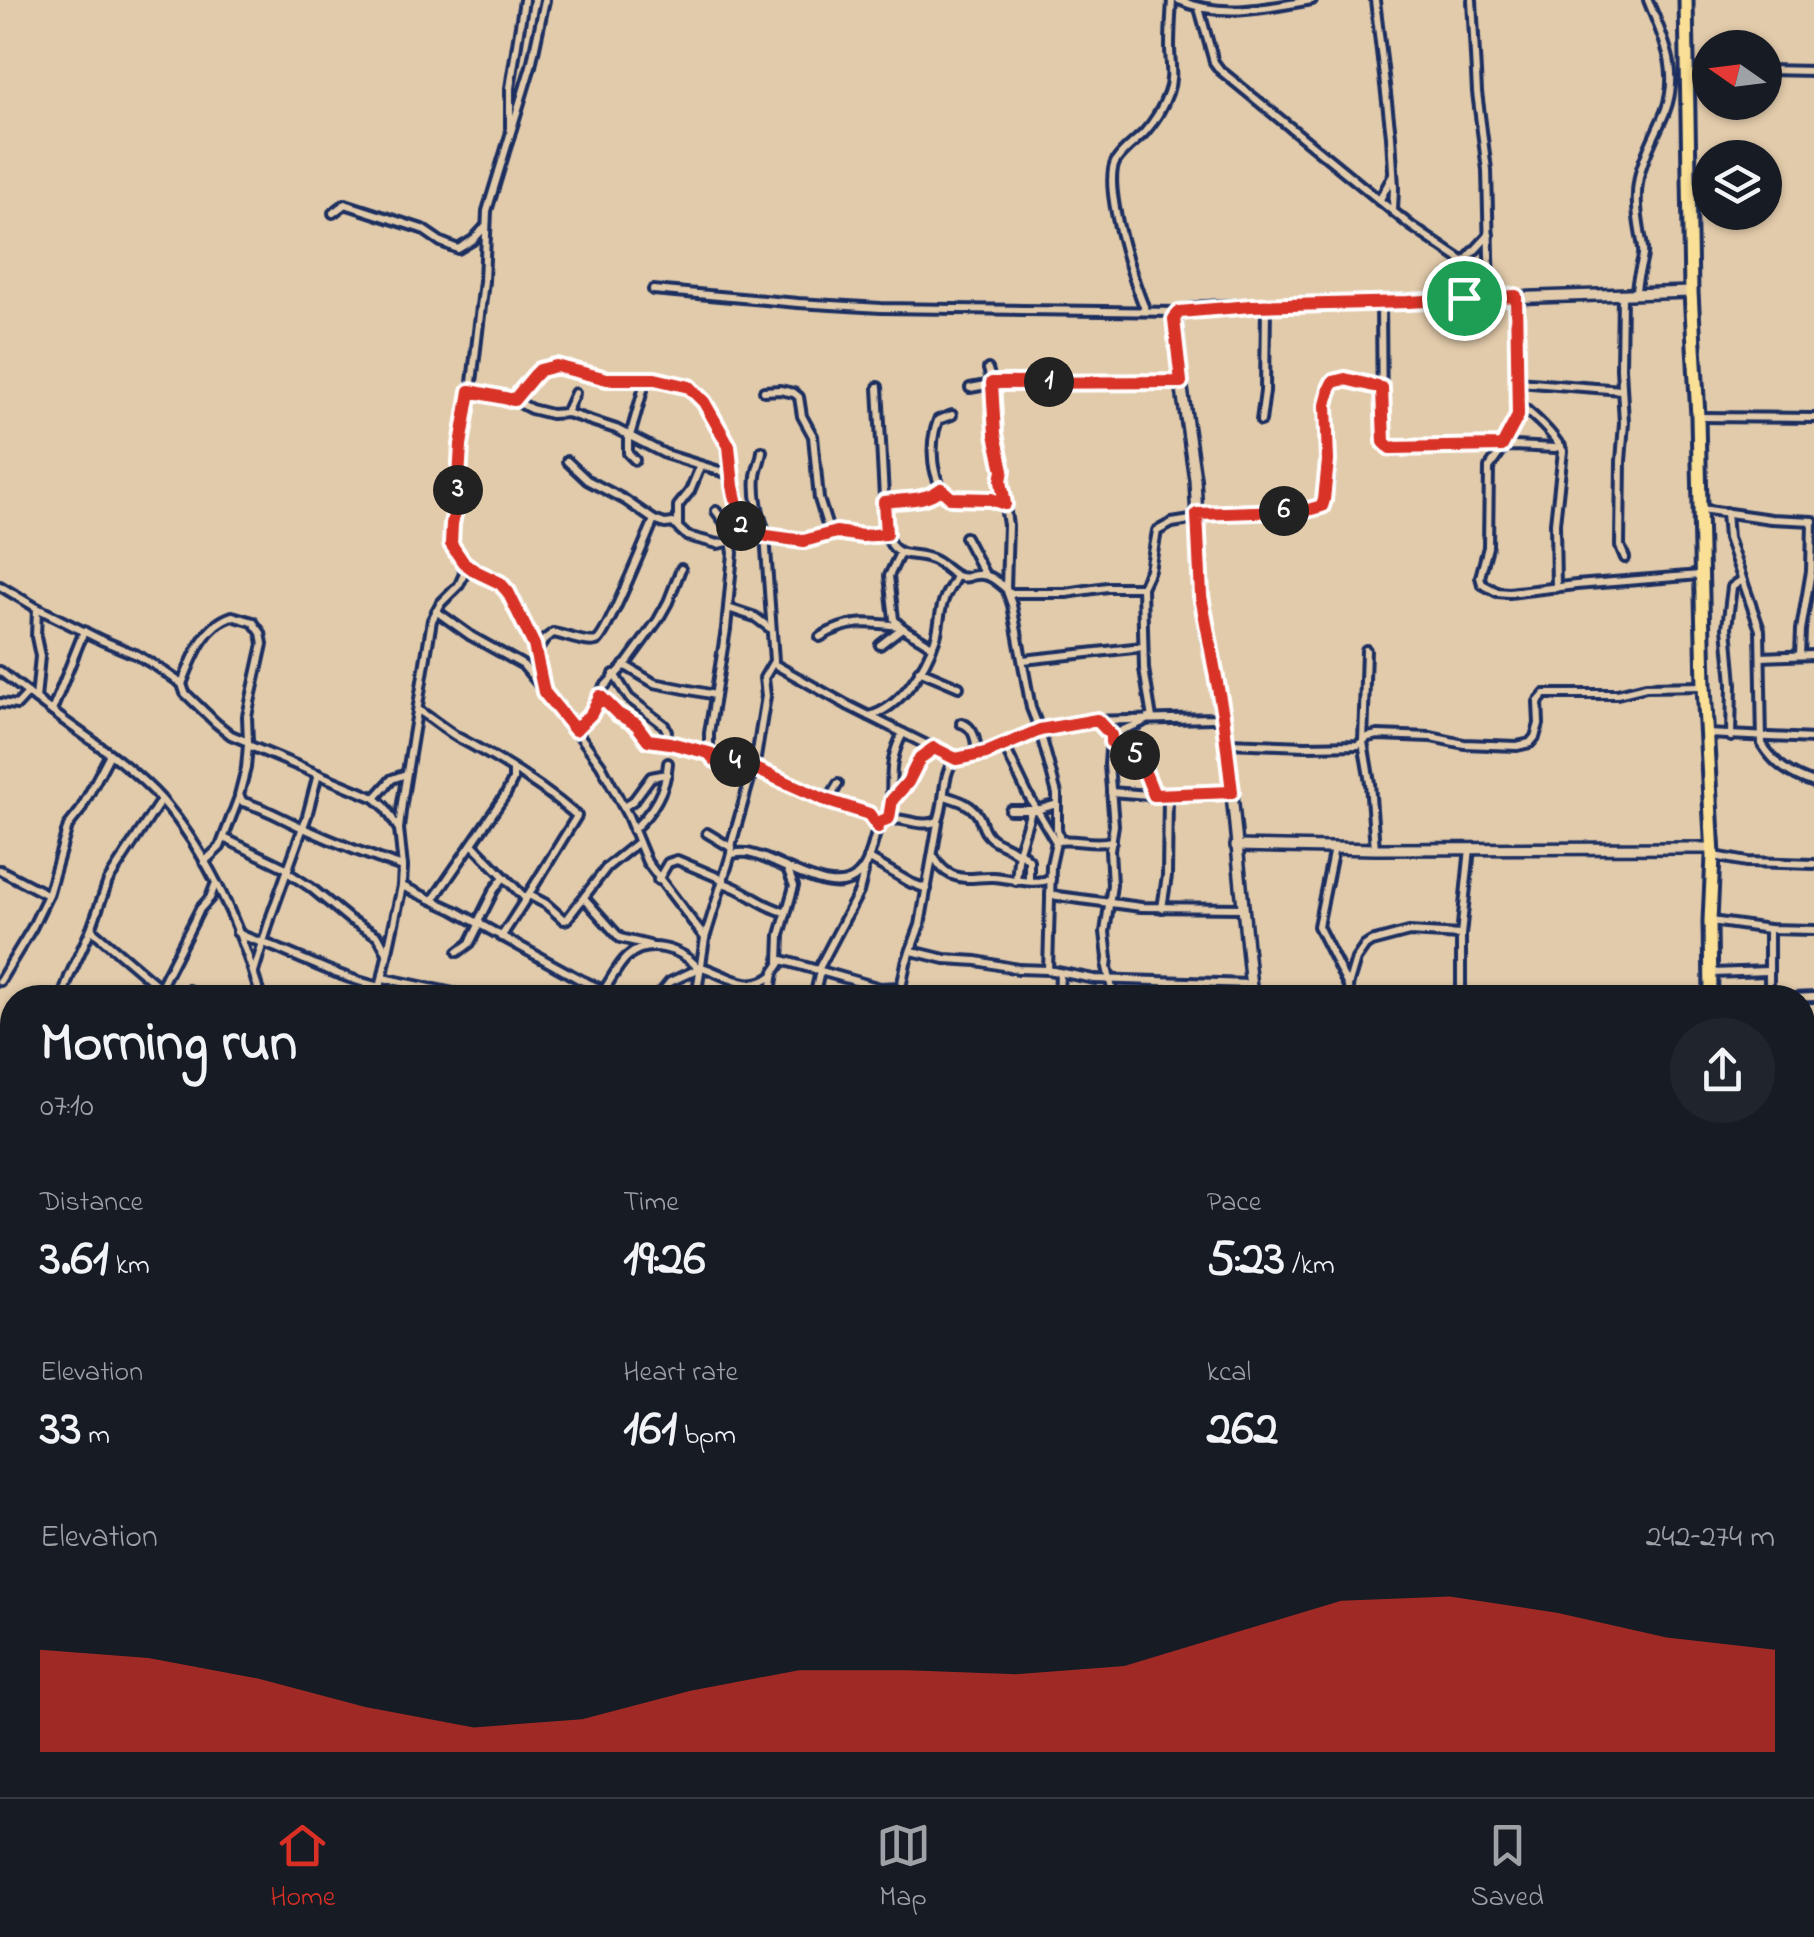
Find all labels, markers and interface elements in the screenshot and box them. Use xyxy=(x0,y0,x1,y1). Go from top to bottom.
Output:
north arrow xyxy=(1692,30,1782,120)
map controls xyxy=(1692,30,1782,230)
button: layers xyxy=(1692,140,1782,230)
pin xyxy=(1422,256,1507,341)
icon: arrive xyxy=(1437,271,1492,326)
pin: 1 xyxy=(1024,357,1074,407)
text: 1 xyxy=(1045,361,1053,402)
pin: 3 xyxy=(433,465,483,515)
text: 3 xyxy=(452,469,464,510)
pin: 6 xyxy=(1259,486,1309,536)
text: 6 xyxy=(1278,490,1290,531)
pin: 2 xyxy=(716,501,766,551)
text: 2 xyxy=(734,505,748,546)
pin: 5 xyxy=(1110,730,1160,780)
text: 5 xyxy=(1127,734,1143,775)
pin: 4 xyxy=(710,737,760,787)
text: 4 xyxy=(729,741,741,782)
text: Morning run xyxy=(40,1006,297,1086)
button: share xyxy=(1670,1018,1775,1123)
text: 07:10 xyxy=(40,1084,94,1131)
text: Distance xyxy=(40,1183,143,1224)
text: Time xyxy=(623,1183,679,1224)
text: Pace xyxy=(1207,1183,1261,1224)
text: 3.61 xyxy=(40,1224,109,1297)
text: 19:26 xyxy=(623,1224,705,1297)
text: 5:23 xyxy=(1207,1224,1285,1297)
text: km xyxy=(109,1246,150,1287)
text: /km xyxy=(1285,1246,1335,1287)
text: Elevation xyxy=(40,1353,143,1394)
text: Heart rate xyxy=(623,1353,738,1394)
text: kcal xyxy=(1207,1353,1251,1394)
text: 33 xyxy=(40,1394,81,1467)
text: 161 xyxy=(623,1394,677,1467)
text: 262 xyxy=(1207,1394,1278,1467)
text: m xyxy=(81,1416,110,1457)
text: bpm xyxy=(677,1416,736,1457)
text: Elevation xyxy=(40,1515,158,1562)
text: 242–274 m xyxy=(1646,1515,1775,1562)
tab: Home xyxy=(270,1818,335,1919)
tab: Map xyxy=(876,1818,931,1919)
tab: Saved xyxy=(1471,1818,1544,1919)

